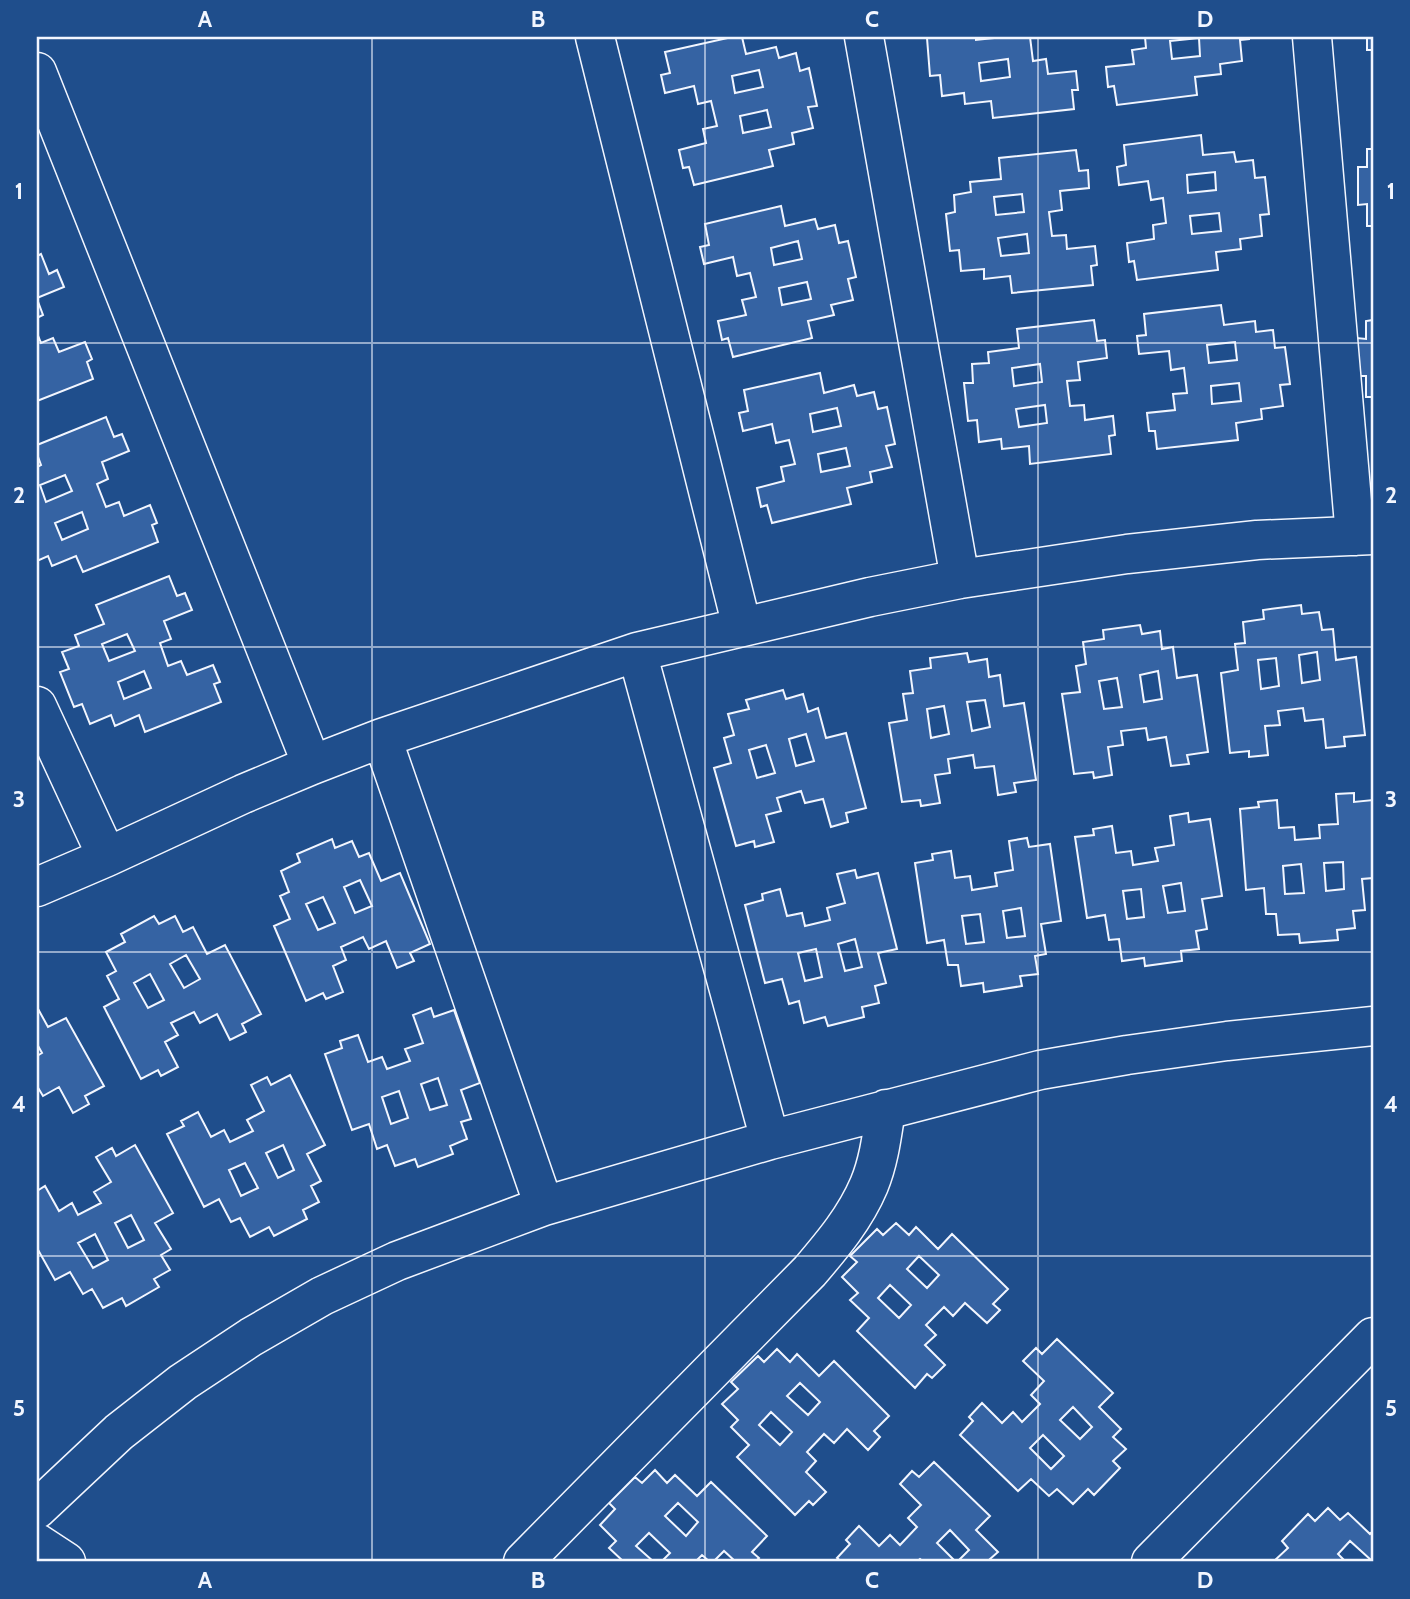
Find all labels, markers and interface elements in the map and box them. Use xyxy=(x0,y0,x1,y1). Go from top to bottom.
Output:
text: A xyxy=(198,5,213,33)
text: B xyxy=(531,5,545,33)
text: C xyxy=(865,5,879,33)
text: D xyxy=(1197,5,1213,33)
text: 1 xyxy=(15,177,23,205)
text: 1 xyxy=(1387,177,1395,205)
text: 2 xyxy=(13,481,25,509)
text: 2 xyxy=(1385,481,1397,509)
text: 3 xyxy=(13,785,25,813)
text: 3 xyxy=(1385,785,1397,813)
text: 4 xyxy=(12,1090,26,1118)
text: 4 xyxy=(1384,1090,1398,1118)
text: 5 xyxy=(13,1394,25,1422)
text: 5 xyxy=(1385,1394,1397,1422)
text: A xyxy=(198,1566,213,1594)
text: B xyxy=(531,1566,545,1594)
text: C xyxy=(865,1566,879,1594)
text: D xyxy=(1197,1566,1213,1594)

